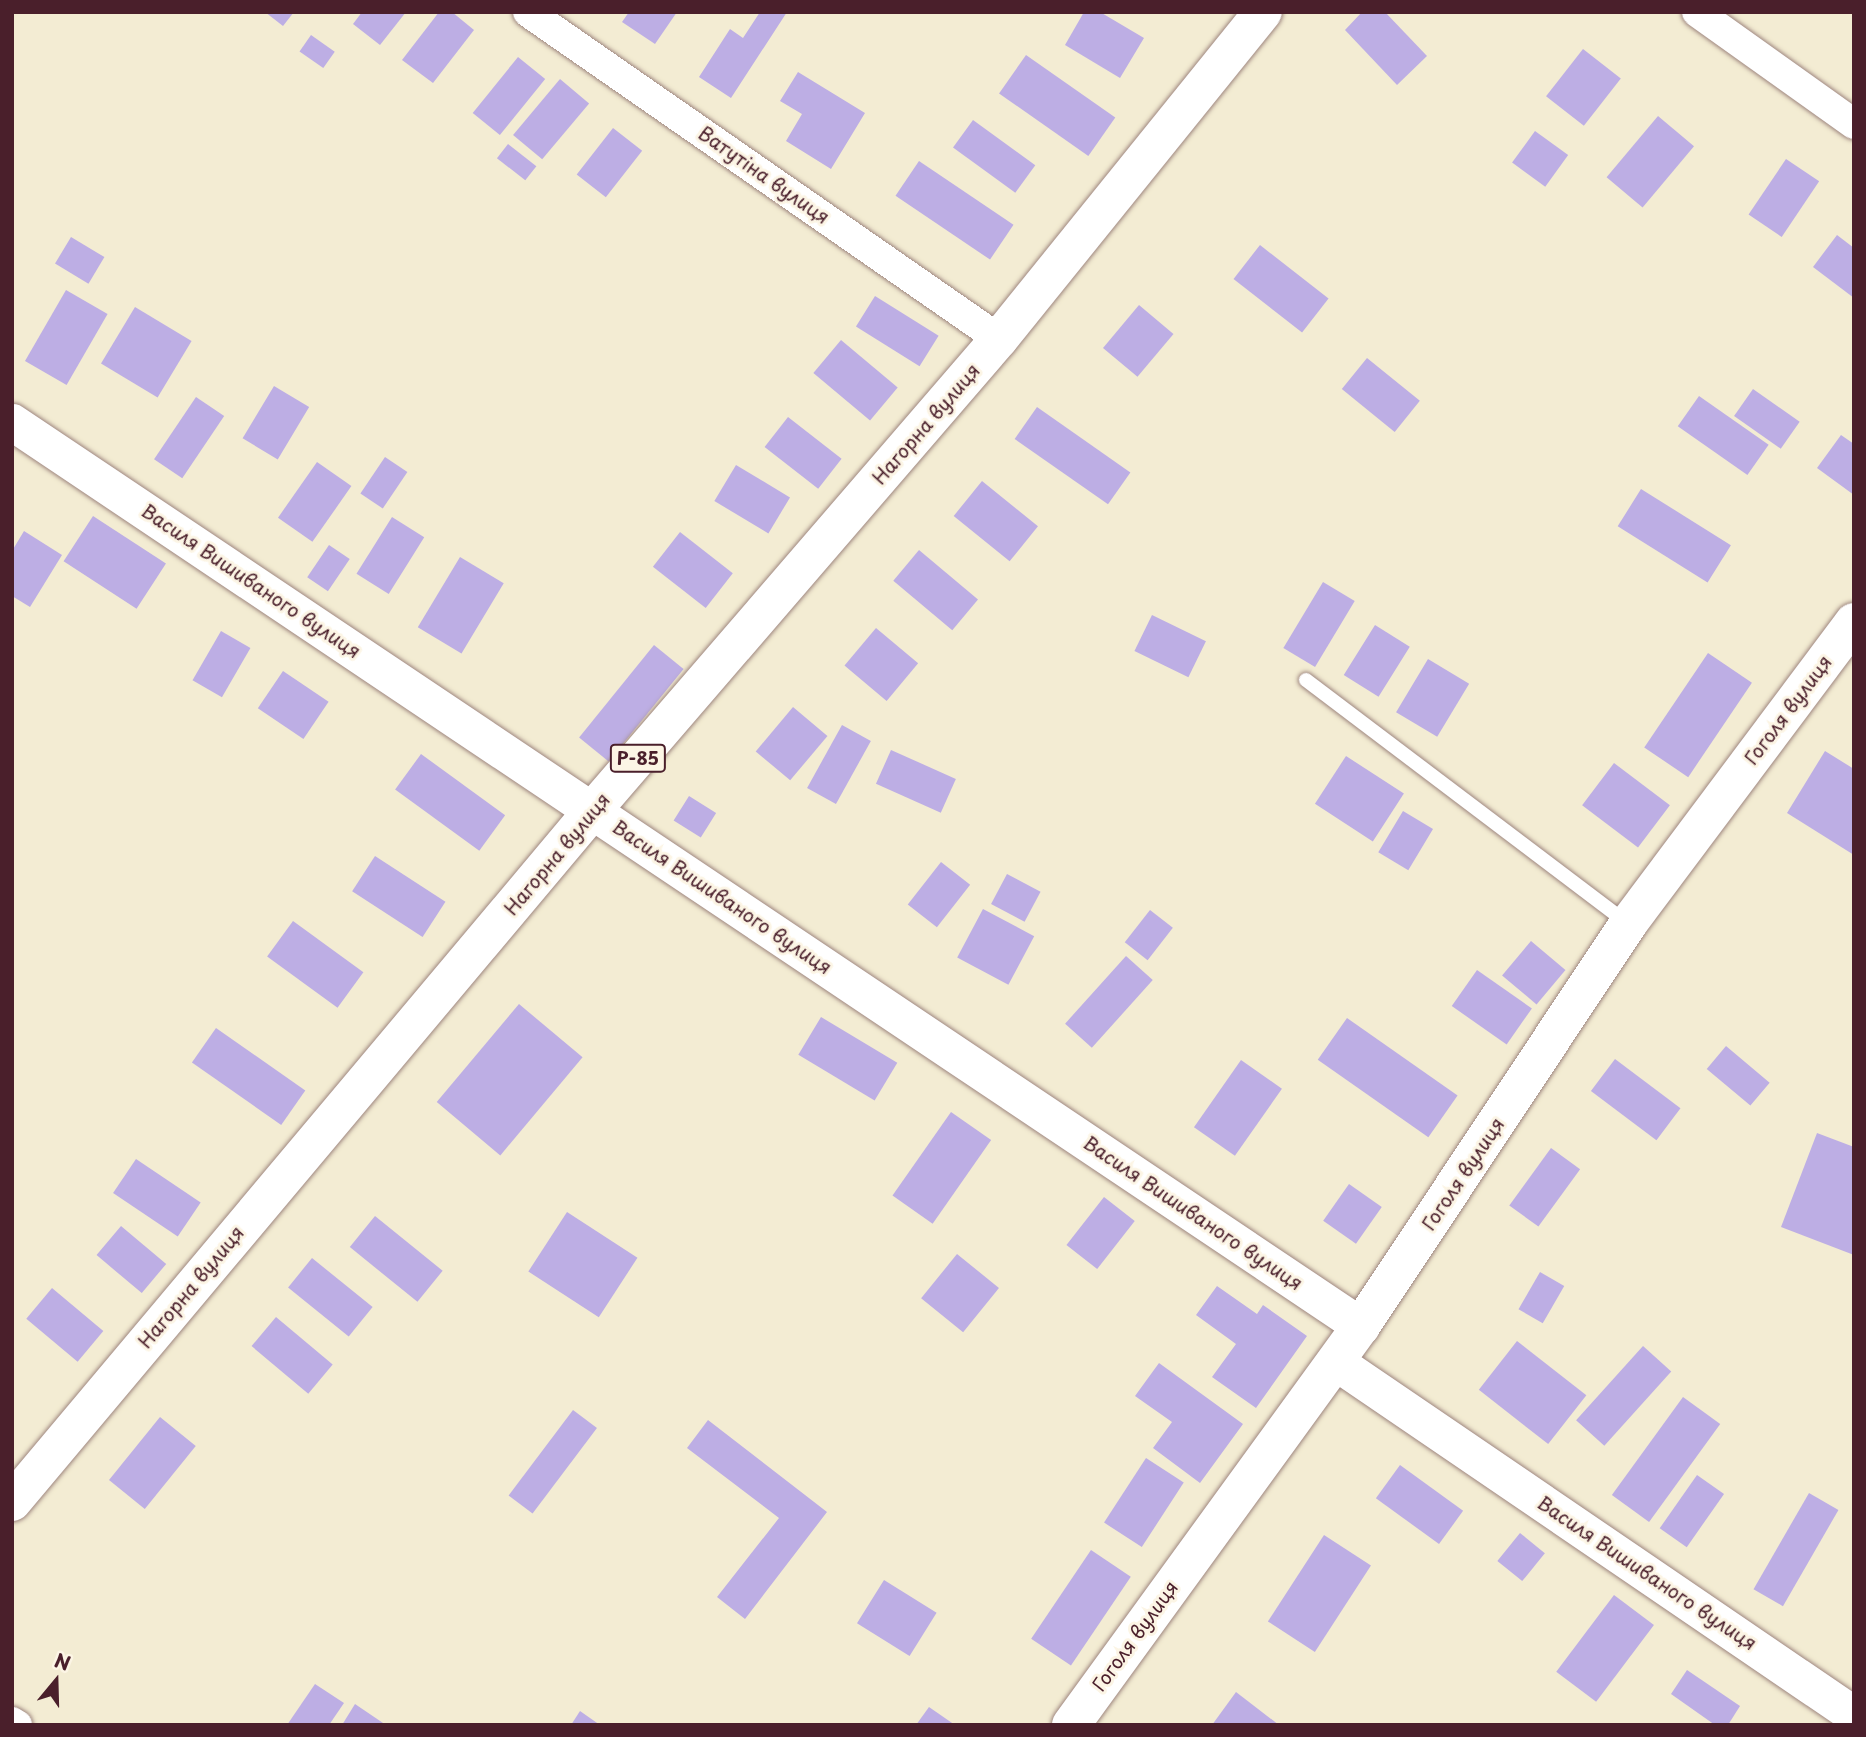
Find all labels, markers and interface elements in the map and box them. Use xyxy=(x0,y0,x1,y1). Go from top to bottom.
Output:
street label: Ватутіна вулиця xyxy=(694,121,834,229)
street label: Нагорна вулиця xyxy=(867,359,985,489)
street label: Василя Вишиваного вулиця xyxy=(137,499,365,663)
street label: Гоголя вулиця xyxy=(1740,651,1836,769)
road number: Р-85 xyxy=(608,744,668,772)
street label: Нагорна вулиця xyxy=(499,788,615,920)
street label: Василя Вишиваного вулиця xyxy=(608,815,836,979)
street label: Гоголя вулиця xyxy=(1417,1114,1509,1234)
street label: Василя Вишиваного вулиця xyxy=(1079,1131,1307,1295)
street label: Нагорна вулиця xyxy=(133,1221,249,1353)
street label: Василя Вишиваного вулиця xyxy=(1533,1491,1761,1655)
street label: Гоголя вулиця xyxy=(1087,1577,1183,1695)
text: N xyxy=(51,1645,75,1677)
north arrow xyxy=(21,1646,91,1716)

